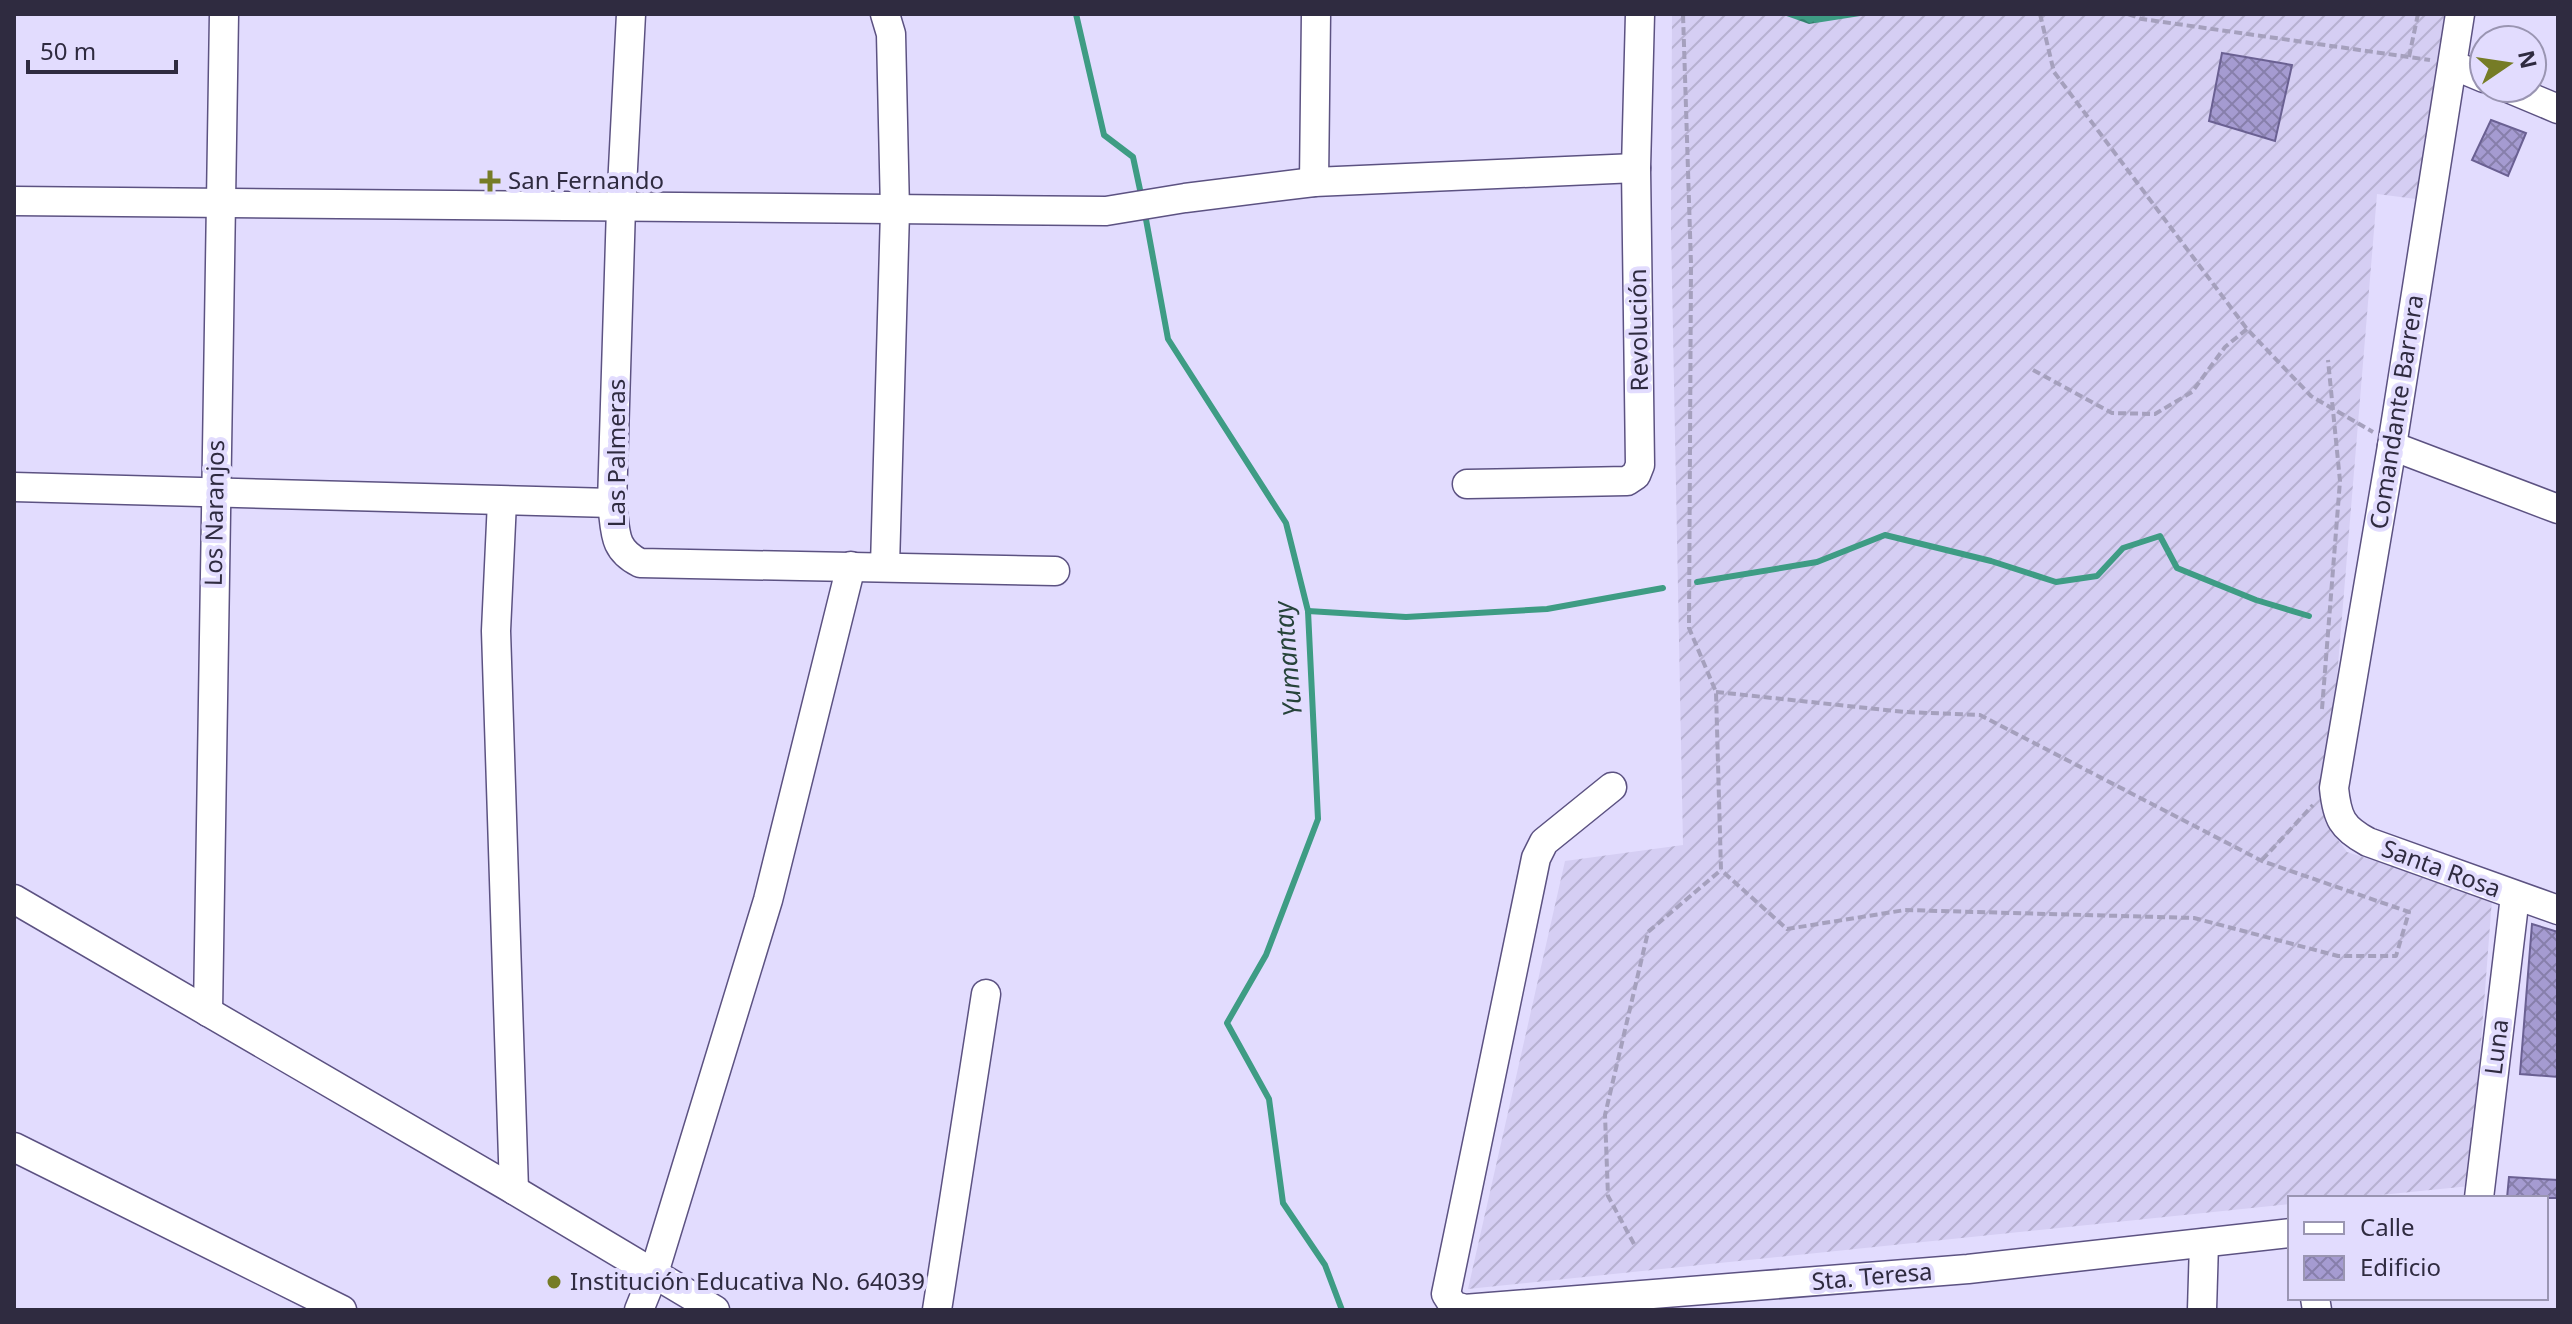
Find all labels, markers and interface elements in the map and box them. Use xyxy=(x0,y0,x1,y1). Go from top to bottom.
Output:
scale bar xyxy=(28,24,176,74)
north arrow xyxy=(2468,24,2548,104)
text: 50 m xyxy=(40,34,96,67)
text: N xyxy=(2512,47,2545,71)
place label: San Fernando xyxy=(508,163,664,196)
marker: San Fernando xyxy=(479,170,501,192)
street label: Revolución xyxy=(1620,268,1655,392)
street label: Comandante Barrera xyxy=(2361,292,2430,531)
street label: Las Palmeras xyxy=(599,379,632,527)
street label: Los Naranjos xyxy=(196,439,231,586)
water label: Yumantay xyxy=(1264,598,1310,718)
street label: Santa Rosa xyxy=(2377,831,2506,904)
street label: Luna xyxy=(2476,1017,2515,1076)
legend xyxy=(2288,1196,2548,1300)
text: Calle xyxy=(2360,1210,2415,1243)
text: Edificio xyxy=(2360,1250,2441,1283)
street label: Sta. Teresa xyxy=(1810,1254,1934,1297)
place label: Institución Educativa No. 64039 xyxy=(570,1264,925,1297)
marker: Institución Educativa No. 64039 xyxy=(545,1273,563,1291)

